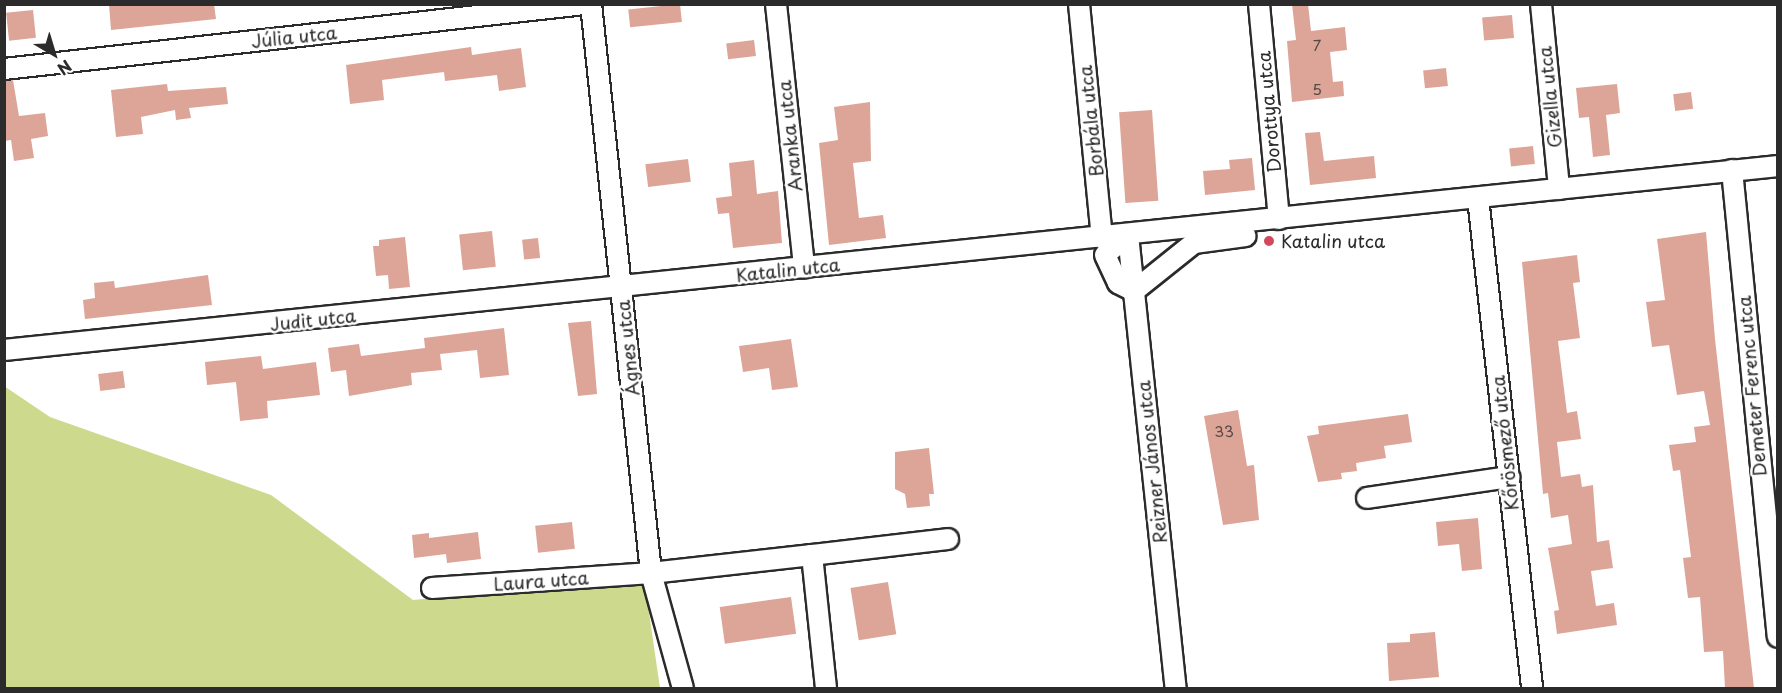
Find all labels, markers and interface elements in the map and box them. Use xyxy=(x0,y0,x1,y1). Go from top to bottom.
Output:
street label: Júlia utca xyxy=(250,22,338,52)
north arrow xyxy=(24,24,84,84)
house number: 7 xyxy=(1313,36,1321,54)
street label: Gizella utca xyxy=(1534,45,1566,149)
street label: Dorottya utca xyxy=(1253,50,1285,174)
text: N xyxy=(53,55,77,82)
street label: Borbála utca xyxy=(1074,64,1108,178)
street label: Aranka utca xyxy=(773,80,807,192)
house number: 5 xyxy=(1312,80,1322,98)
place label: Katalin utca xyxy=(1281,230,1387,252)
marker: Katalin utca xyxy=(1262,234,1276,248)
street label: Katalin utca xyxy=(734,254,842,286)
street label: Demeter Ferenc utca xyxy=(1733,294,1771,478)
street label: Ágnes utca xyxy=(612,298,644,398)
street label: Judit utca xyxy=(268,305,358,335)
street label: Kőrösmező utca xyxy=(1487,374,1523,512)
street label: Reizner János utca xyxy=(1133,379,1171,545)
house number: 33 xyxy=(1214,422,1234,440)
street label: Laura utca xyxy=(493,567,589,595)

